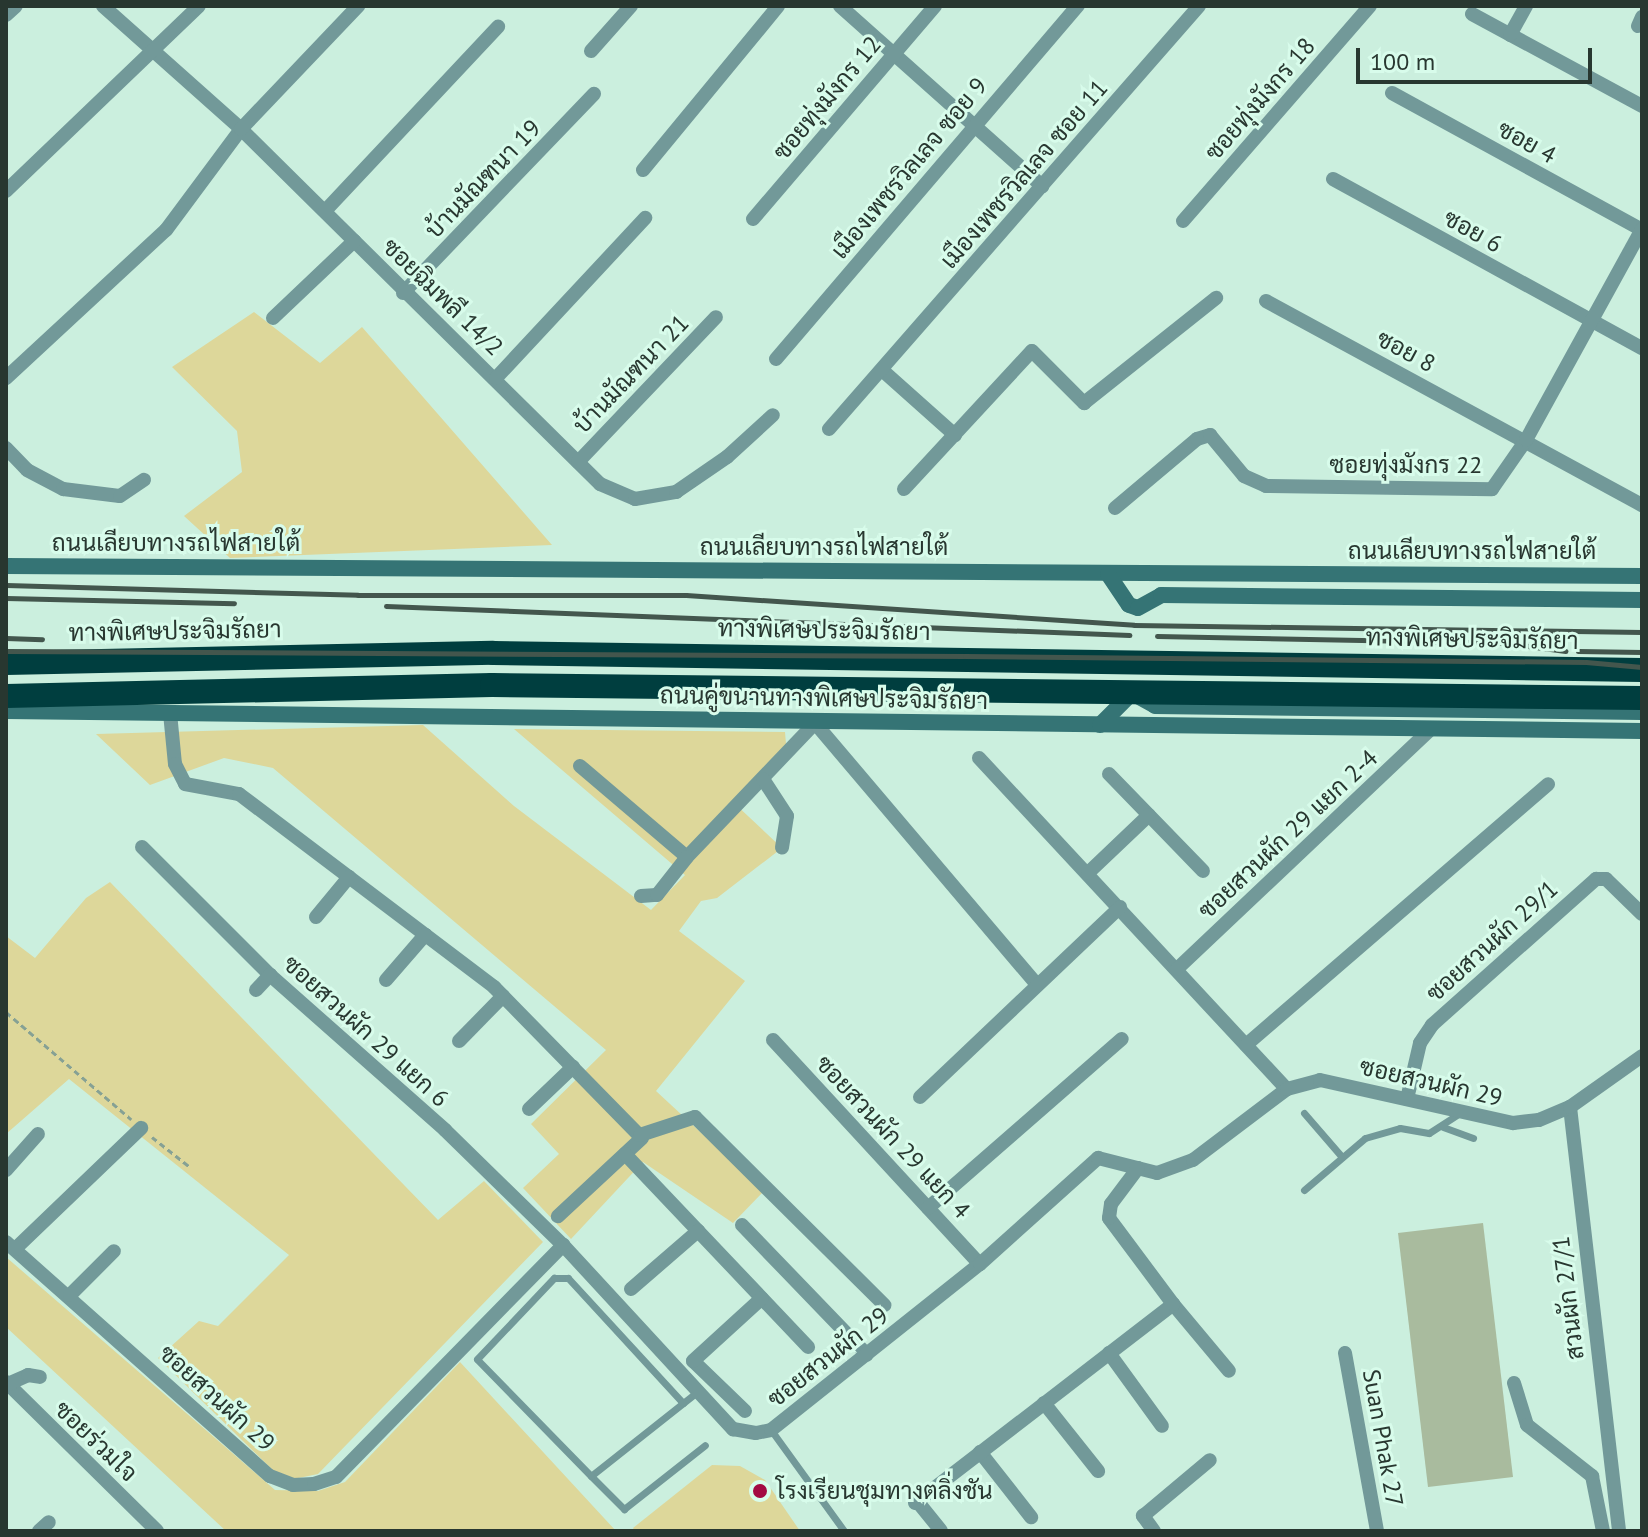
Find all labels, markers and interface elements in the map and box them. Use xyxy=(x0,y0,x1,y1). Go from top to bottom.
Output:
street label: ซอยทุ่งมังกร 12 xyxy=(767,30,887,166)
street label: ซอยทุ่งมังกร 18 xyxy=(1199,32,1321,166)
scale bar xyxy=(1360,32,1596,82)
text: 100 m xyxy=(1370,46,1435,77)
street label: เมืองเพชรวิลเลจ ซอย 9 xyxy=(825,72,993,264)
street label: เมืองเพชรวิลเลจ ซอย 11 xyxy=(934,74,1114,274)
street label: บ้านมัณฑนา 19 xyxy=(419,114,547,244)
street label: ซอย 4 xyxy=(1493,114,1561,170)
street label: ซอย 6 xyxy=(1439,203,1507,259)
street label: ซอยฉิมพลี 14/2 xyxy=(377,232,509,362)
street label: บ้านมัณฑนา 21 xyxy=(567,309,695,439)
street label: ซอย 8 xyxy=(1372,324,1440,378)
street label: ซอยทุ่งมังกร 22 xyxy=(1330,451,1482,479)
street label: ถนนเลียบทางรถไฟสายใต้ xyxy=(52,529,300,557)
street label: ถนนเลียบทางรถไฟสายใต้ xyxy=(700,533,948,561)
street label: ถนนเลียบทางรถไฟสายใต้ xyxy=(1348,537,1596,565)
street label: ทางพิเศษประจิมรัถยา xyxy=(717,614,931,646)
street label: ทางพิเศษประจิมรัถยา xyxy=(68,615,282,647)
street label: ทางพิเศษประจิมรัถยา xyxy=(1365,623,1579,655)
street label: ถนนคู่ขนานทางพิเศษประจิมรัถยา xyxy=(660,681,988,715)
street label: ซอยสวนผัก 29 แยก 2-4 xyxy=(1192,744,1384,924)
street label: ซอยสวนผัก 29/1 xyxy=(1420,874,1564,1008)
street label: ซอยสวนผัก 29 แยก 6 xyxy=(277,949,455,1113)
street label: ซอยสวนผัก 29 แยก 4 xyxy=(810,1049,976,1225)
street label: ซอยสวนผัก 29 xyxy=(1357,1052,1505,1112)
street label: สวนผัก 27/1 xyxy=(1546,1235,1590,1361)
street label: ซอยสวนผัก 29 xyxy=(762,1301,894,1413)
street label: ซอยสวนผัก 29 xyxy=(153,1339,281,1457)
street label: Suan Phak 27 xyxy=(1357,1367,1409,1509)
street label: ซอยร่วมใจ xyxy=(49,1395,143,1487)
place label: โรงเรียนชุมทางตลิ่งชัน xyxy=(776,1477,992,1505)
marker: โรงเรียนชุมทางตลิ่งชัน xyxy=(751,1482,769,1500)

